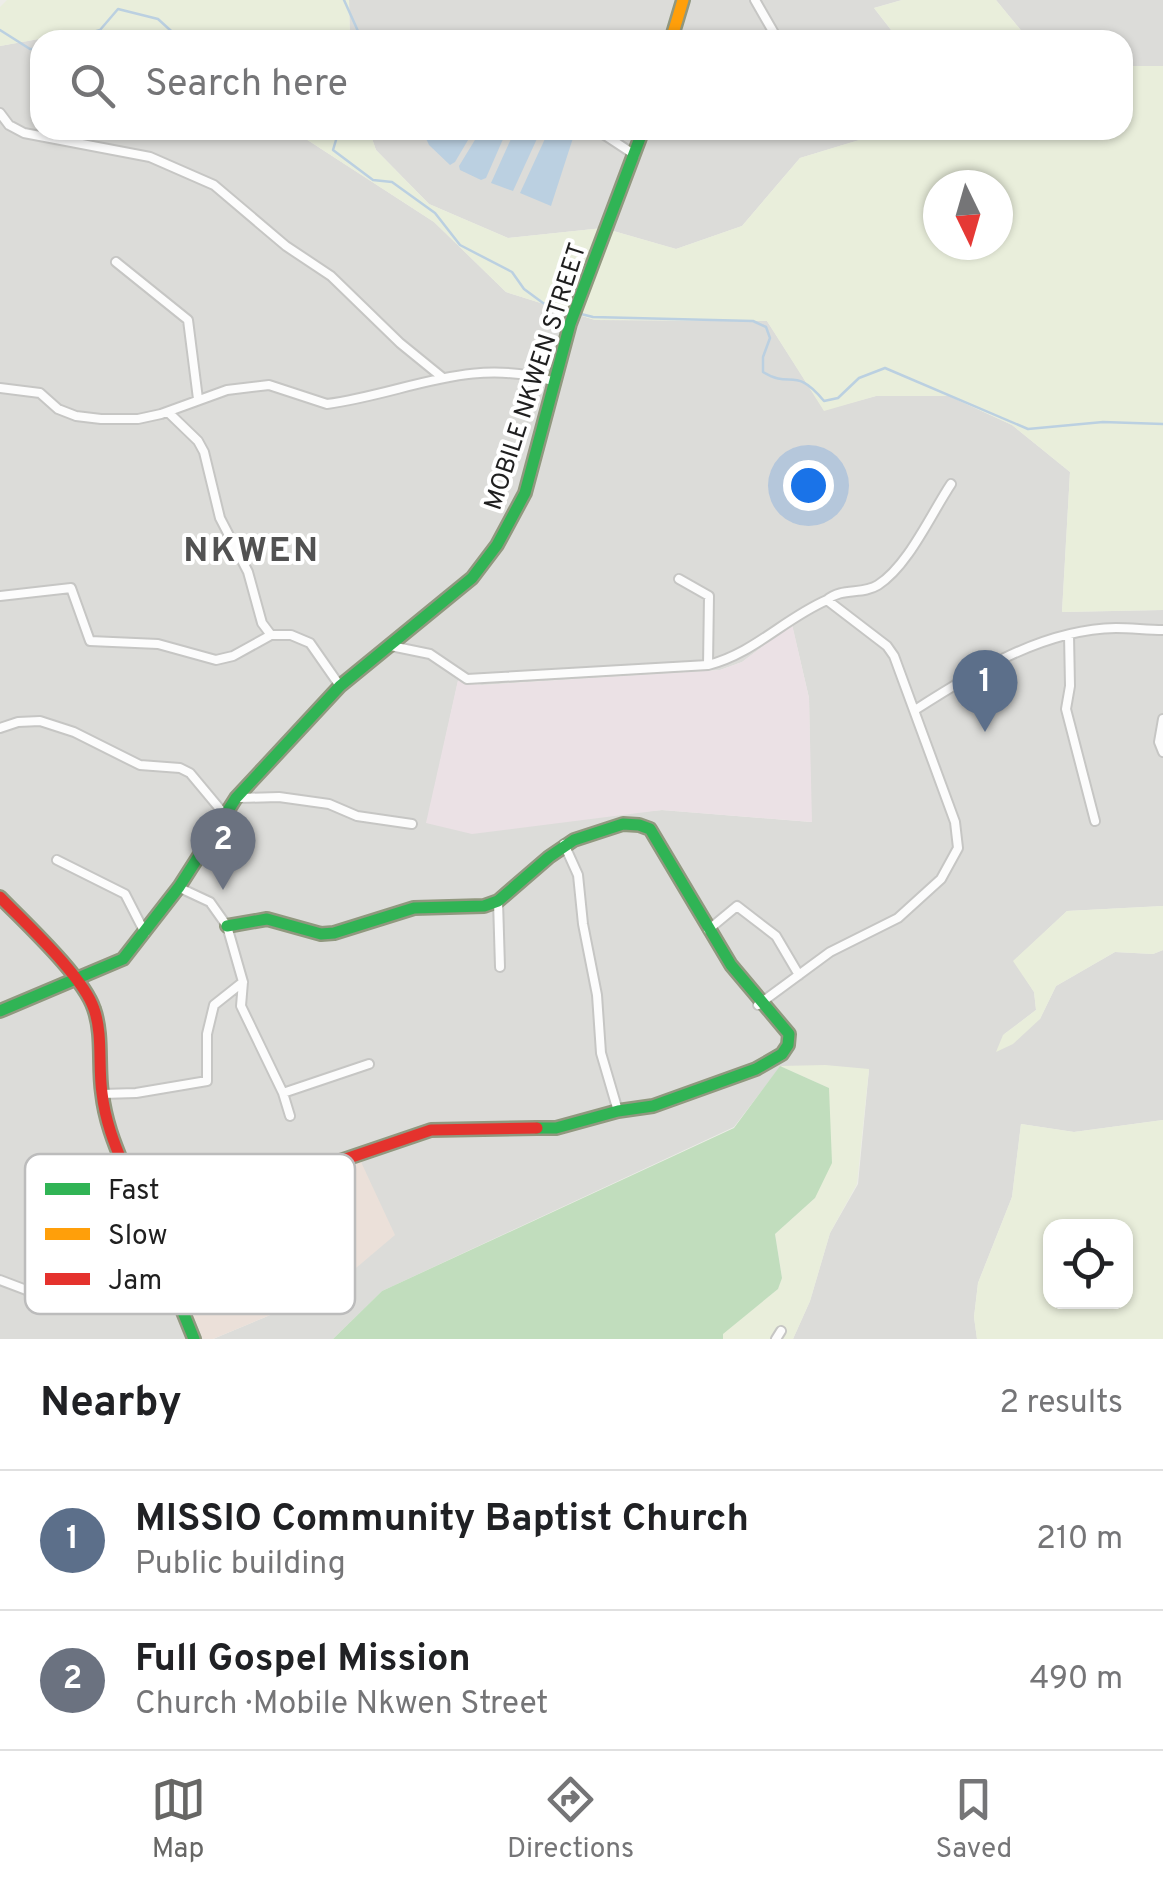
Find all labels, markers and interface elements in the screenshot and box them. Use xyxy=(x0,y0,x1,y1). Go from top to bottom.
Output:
search box xyxy=(30,30,1133,140)
icon: search xyxy=(65,58,120,113)
text: Search here xyxy=(145,61,348,110)
north arrow xyxy=(923,170,1013,260)
street label: MOBILE NKWEN STREET xyxy=(479,239,595,515)
your location xyxy=(783,460,834,511)
district label: NKWEN xyxy=(183,530,321,574)
pin: 1 xyxy=(952,650,1018,732)
pin: 2 xyxy=(190,808,256,890)
legend xyxy=(25,1154,355,1314)
text: Fast xyxy=(108,1174,160,1210)
text: Slow xyxy=(108,1219,167,1255)
map controls xyxy=(1043,1219,1133,1309)
button: locate xyxy=(1043,1219,1133,1309)
text: Jam xyxy=(108,1264,162,1300)
text: Nearby xyxy=(40,1378,182,1431)
text: 2 results xyxy=(999,1384,1123,1424)
text: MISSIO Community Baptist Church xyxy=(135,1496,749,1545)
text: 1 xyxy=(66,1520,79,1560)
text: 210 m xyxy=(1036,1520,1123,1560)
text: Public building xyxy=(135,1545,346,1585)
text: Full Gospel Mission xyxy=(135,1636,471,1685)
text: 2 xyxy=(63,1660,82,1700)
text: 490 m xyxy=(1030,1660,1123,1700)
text: Church · Mobile Nkwen Street xyxy=(135,1685,548,1725)
tab: Map xyxy=(151,1772,206,1868)
tab: Directions xyxy=(507,1772,634,1868)
tab: Saved xyxy=(935,1772,1012,1868)

